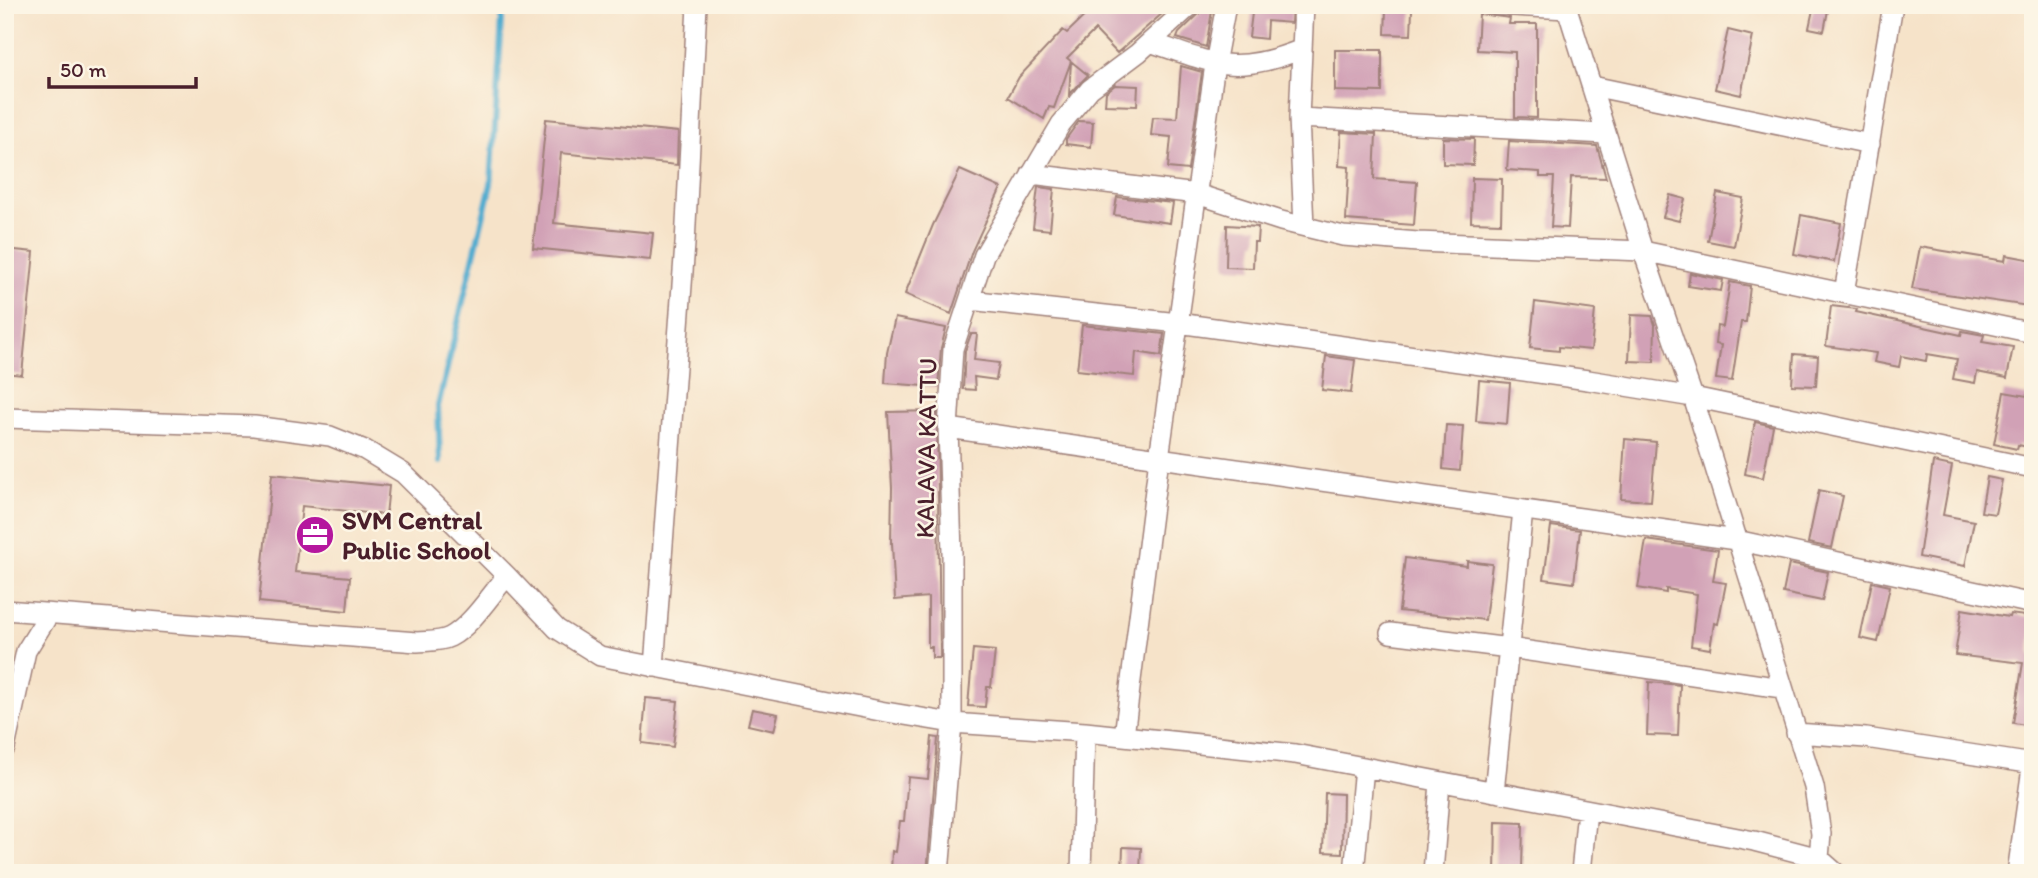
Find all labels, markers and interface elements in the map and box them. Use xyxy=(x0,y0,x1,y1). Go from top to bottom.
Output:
scale bar xyxy=(49,46,196,90)
text: 50 m xyxy=(60,57,107,82)
street label: KALAVA KATTU xyxy=(908,357,944,539)
place label: SVM Central Public School xyxy=(342,504,491,566)
office icon: SVM Central Public School xyxy=(294,514,336,556)

